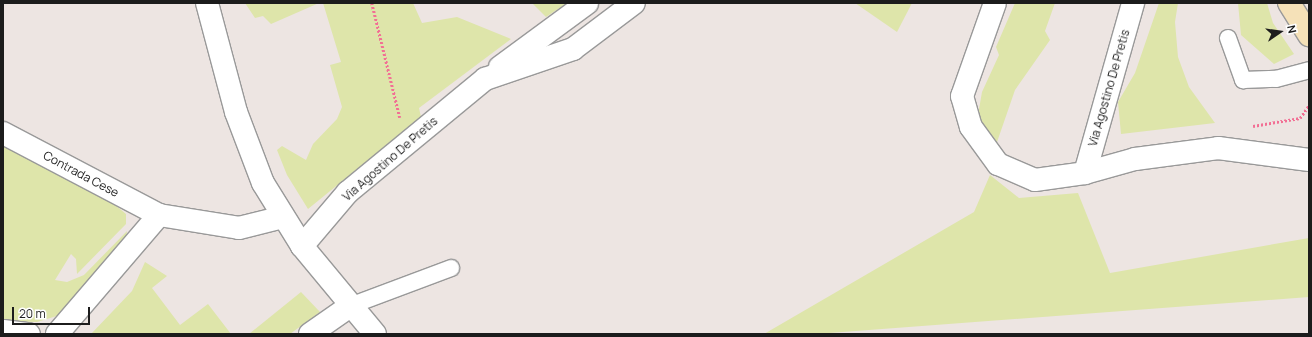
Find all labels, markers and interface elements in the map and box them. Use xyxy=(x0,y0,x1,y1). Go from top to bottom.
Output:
north arrow xyxy=(1260,12,1300,52)
text: N xyxy=(1284,24,1300,35)
street label: Via Agostino De Pretis xyxy=(1085,28,1133,148)
street label: Via Agostino De Pretis xyxy=(340,114,440,204)
street label: Contrada Cese xyxy=(41,148,121,200)
scale bar xyxy=(14,299,92,325)
text: 20 m xyxy=(19,305,46,322)

